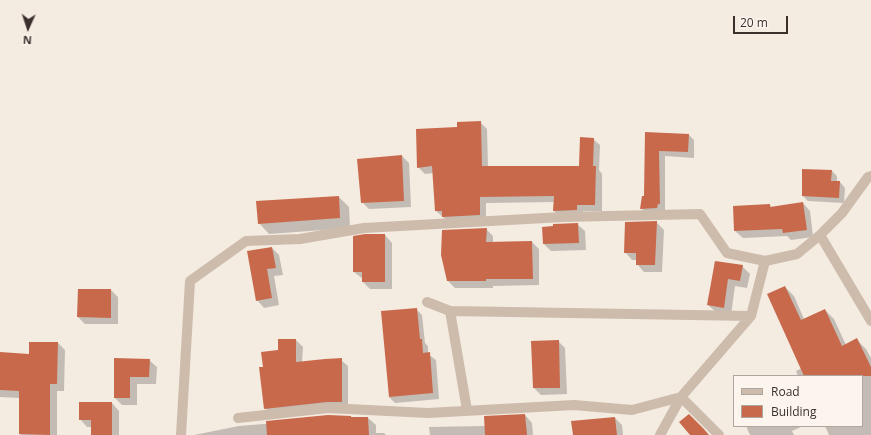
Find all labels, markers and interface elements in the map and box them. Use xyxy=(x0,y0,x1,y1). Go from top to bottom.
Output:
north arrow xyxy=(8,8,48,48)
scale bar xyxy=(735,8,790,34)
text: 20 m xyxy=(740,14,768,31)
text: N xyxy=(22,33,32,48)
legend xyxy=(733,375,863,427)
text: Road xyxy=(771,383,800,400)
text: Building xyxy=(771,403,816,420)

